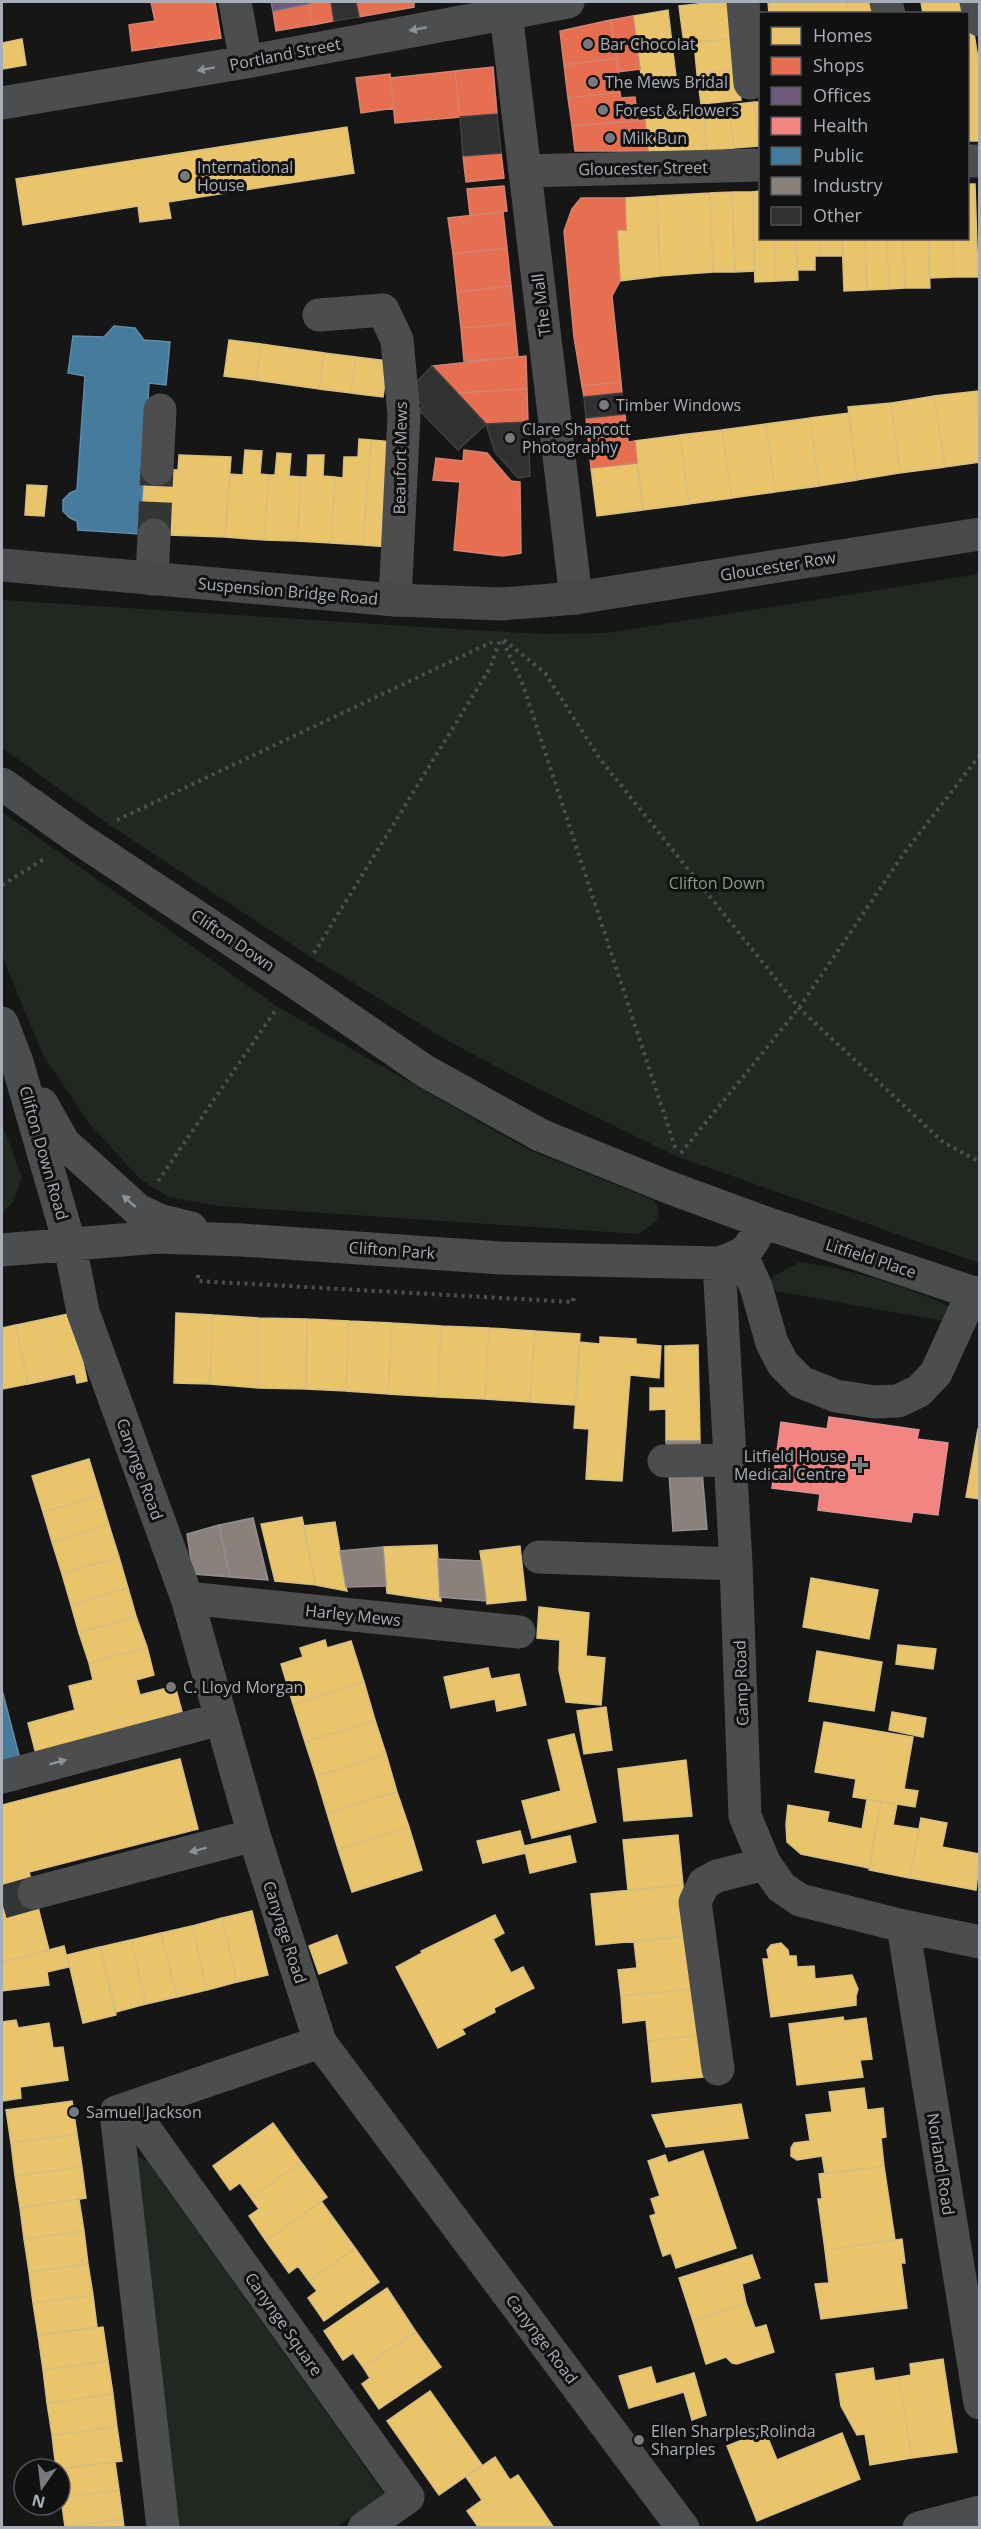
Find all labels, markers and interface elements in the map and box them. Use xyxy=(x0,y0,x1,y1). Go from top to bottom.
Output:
legend xyxy=(759,12,969,240)
text: Homes xyxy=(813,23,872,47)
one-way arrow xyxy=(408,25,427,34)
street label: Portland Street xyxy=(228,32,343,76)
place label: Bar Chocolat xyxy=(600,33,696,55)
marker: Bar Chocolat xyxy=(581,37,595,51)
text: Shops xyxy=(813,53,864,77)
one-way arrow xyxy=(196,65,215,74)
place label: The Mews Bridal xyxy=(605,71,728,93)
marker: The Mews Bridal xyxy=(586,75,600,89)
text: Offices xyxy=(813,83,871,107)
place label: Forest & Flowers xyxy=(615,99,739,121)
marker: Forest & Flowers xyxy=(596,103,610,117)
text: Health xyxy=(813,113,868,137)
place label: Milk Bun xyxy=(622,127,687,149)
marker: Milk Bun xyxy=(603,131,617,145)
text: Public xyxy=(813,143,864,167)
place label: International House xyxy=(197,156,293,196)
street label: Gloucester Street xyxy=(578,156,708,180)
marker: International House xyxy=(178,169,192,183)
text: Industry xyxy=(813,173,883,197)
text: Other xyxy=(813,203,863,227)
street label: The Mall xyxy=(526,272,556,338)
place label: Timber Windows xyxy=(616,394,741,416)
marker: Timber Windows xyxy=(597,398,611,412)
street label: Beaufort Mews xyxy=(388,401,412,515)
place label: Clare Shapcott Photography xyxy=(522,418,631,458)
marker: Clare Shapcott Photography xyxy=(503,431,517,445)
street label: Gloucester Row xyxy=(719,546,838,586)
street label: Suspension Bridge Road xyxy=(197,572,379,610)
park label: Clifton Down xyxy=(669,872,765,894)
street label: Clifton Down xyxy=(187,904,279,976)
street label: Clifton Down Road xyxy=(14,1083,74,1223)
one-way arrow xyxy=(122,1195,137,1208)
street label: Litfield Place xyxy=(823,1233,919,1283)
street label: Clifton Park xyxy=(348,1236,436,1264)
street label: Canynge Road xyxy=(111,1415,169,1523)
place label: Litfield House Medical Centre xyxy=(734,1445,846,1485)
marker: Litfield House Medical Centre xyxy=(851,1456,869,1474)
street label: Harley Mews xyxy=(304,1599,402,1631)
street label: Camp Road xyxy=(729,1640,753,1726)
place label: C. Lloyd Morgan xyxy=(183,1676,303,1698)
marker: C. Lloyd Morgan xyxy=(164,1680,178,1694)
one-way arrow xyxy=(49,1757,67,1766)
one-way arrow xyxy=(189,1845,207,1855)
street label: Canynge Road xyxy=(258,1878,312,1986)
place label: Samuel Jackson xyxy=(86,2101,202,2123)
marker: Samuel Jackson xyxy=(67,2105,81,2119)
street label: Norland Road xyxy=(922,2111,960,2217)
street label: Canynge Square xyxy=(240,2268,328,2380)
street label: Canynge Road xyxy=(501,2290,583,2388)
place label: Ellen Sharples;Rolinda Sharples xyxy=(651,2420,816,2460)
marker: Ellen Sharples;Rolinda Sharples xyxy=(632,2433,646,2447)
north arrow xyxy=(12,2457,72,2517)
text: N xyxy=(29,2489,47,2514)

